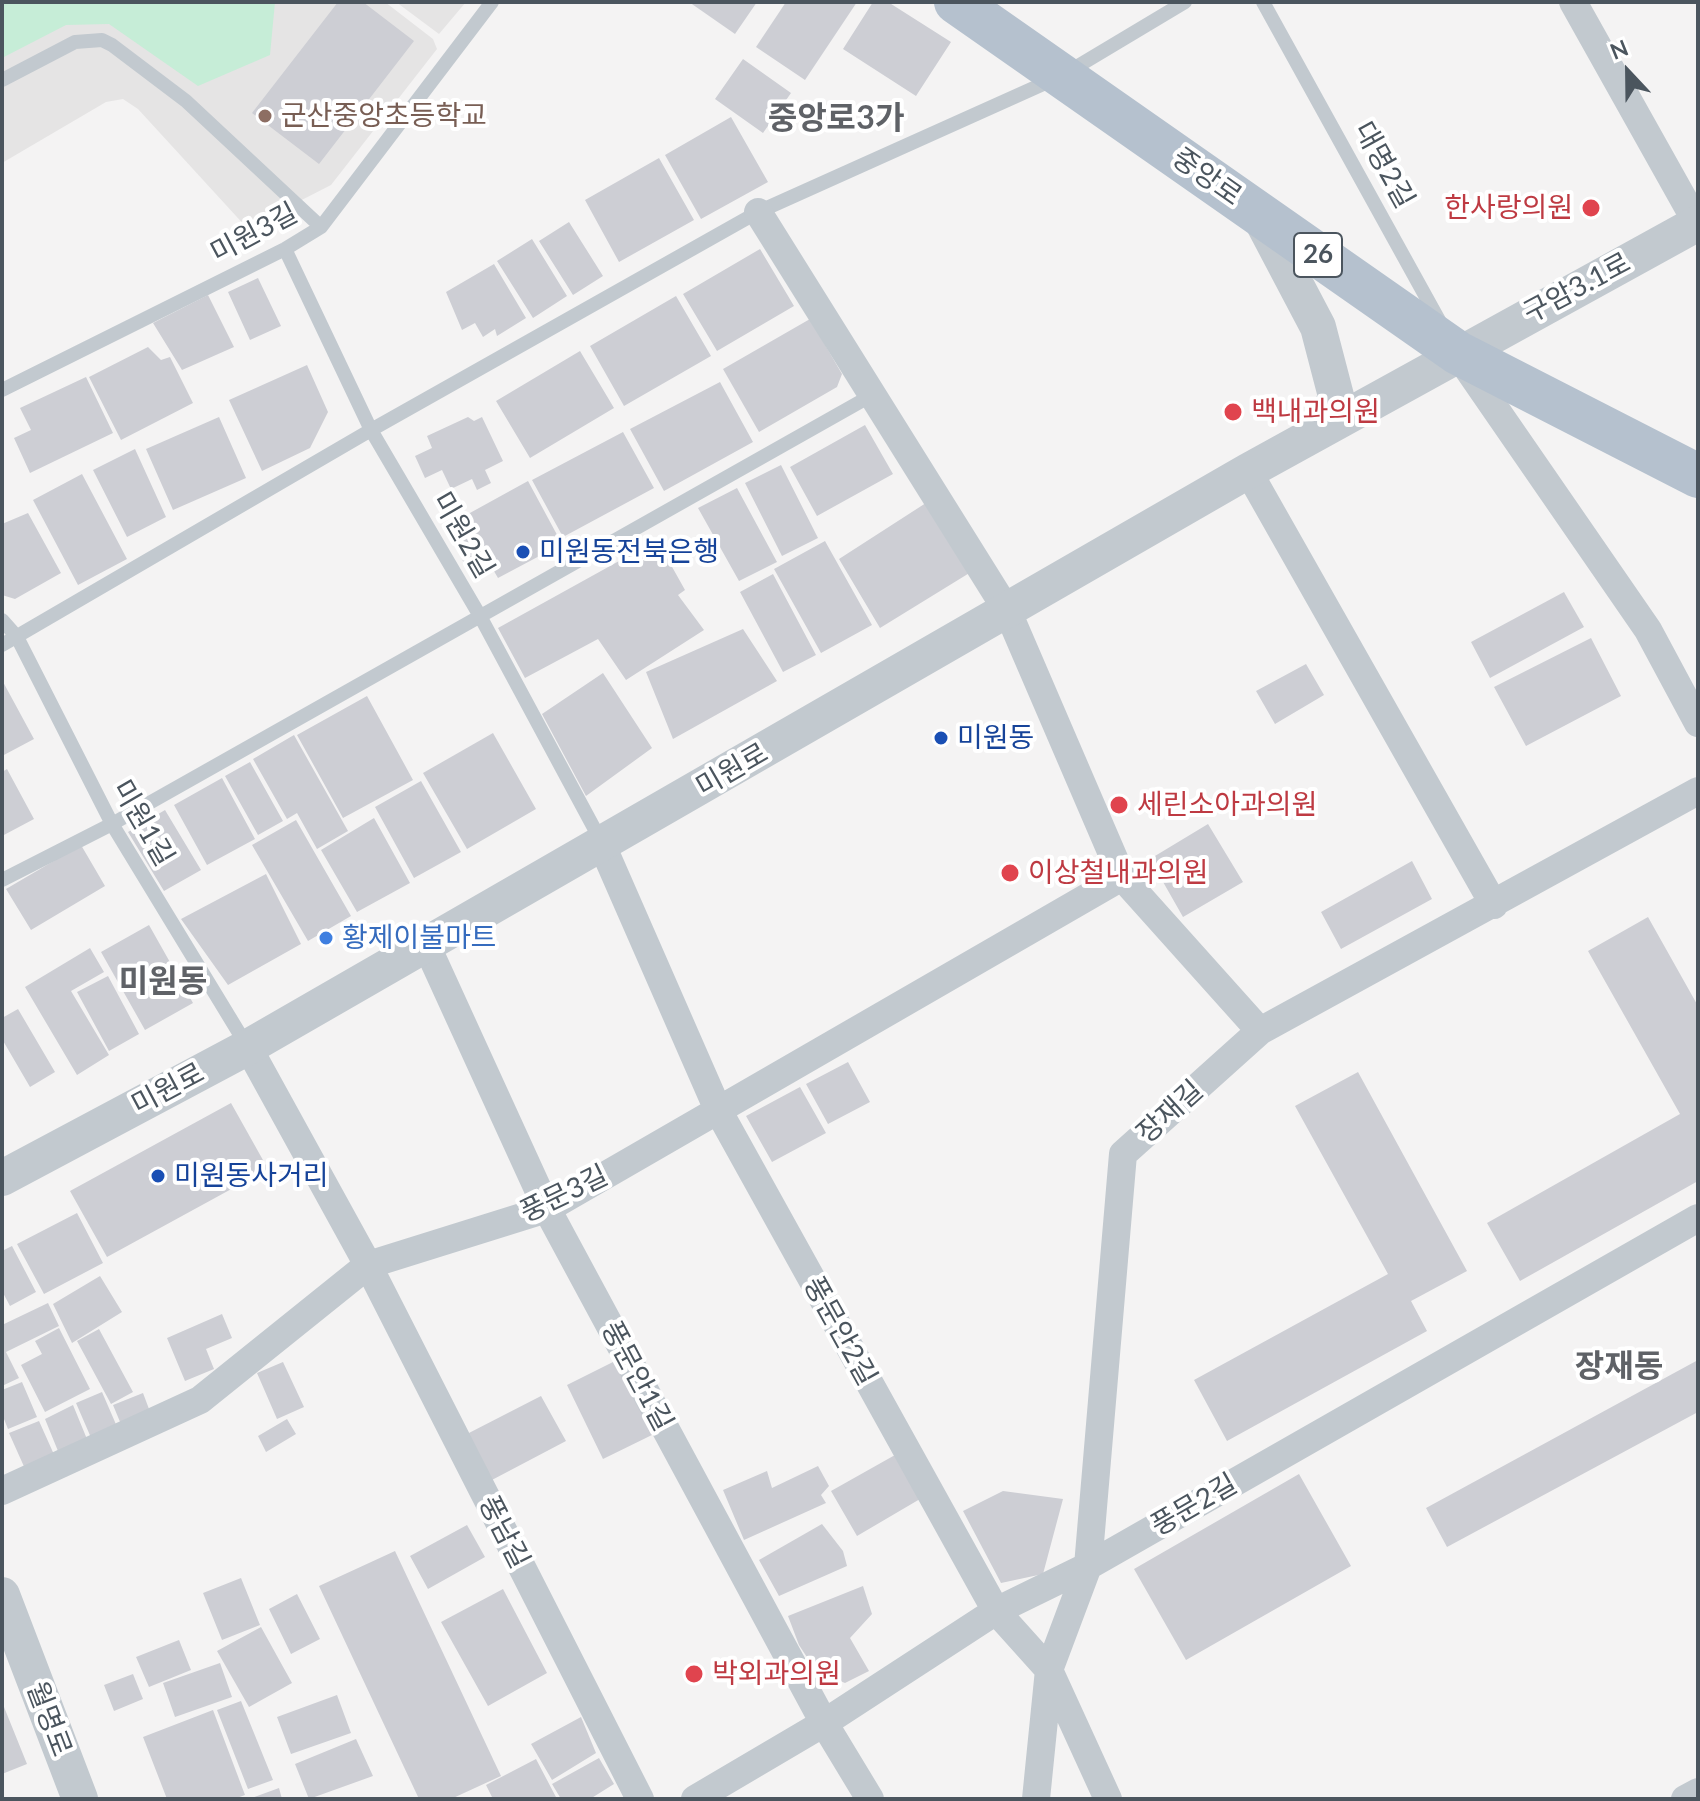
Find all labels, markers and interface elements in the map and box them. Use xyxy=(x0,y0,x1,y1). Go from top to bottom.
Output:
north arrow xyxy=(1588,32,1668,112)
text: N xyxy=(1606,34,1632,65)
place label: 군산중앙초등학교 xyxy=(281,99,487,133)
district label: 중앙로3가 xyxy=(768,100,904,138)
marker: 군산중앙초등학교 xyxy=(256,107,274,125)
street label: 대명2길 xyxy=(1347,116,1421,214)
street label: 중앙로 xyxy=(1166,141,1248,213)
place label: 한사랑의원 xyxy=(1444,191,1573,225)
street label: 미원3길 xyxy=(205,196,303,270)
marker: 한사랑의원 xyxy=(1580,197,1602,219)
road number: 26 xyxy=(1294,233,1342,277)
street label: 구암3.1로 xyxy=(1518,246,1636,330)
place label: 백내과의원 xyxy=(1251,395,1380,429)
marker: 백내과의원 xyxy=(1222,401,1244,423)
street label: 미원2길 xyxy=(425,486,501,584)
place label: 미원동전북은행 xyxy=(539,535,719,569)
marker: 미원동전북은행 xyxy=(514,543,532,561)
place label: 미원동 xyxy=(957,721,1034,755)
marker: 미원동 xyxy=(932,729,950,747)
street label: 미원로 xyxy=(690,736,774,804)
street label: 미원1길 xyxy=(105,774,181,872)
place label: 세린소아과의원 xyxy=(1137,788,1317,822)
marker: 세린소아과의원 xyxy=(1108,794,1130,816)
place label: 이상철내과의원 xyxy=(1028,856,1208,890)
marker: 이상철내과의원 xyxy=(999,862,1021,884)
place label: 황제이불마트 xyxy=(342,921,497,955)
marker: 황제이불마트 xyxy=(317,929,335,947)
district label: 미원동 xyxy=(119,963,207,1001)
street label: 미원로 xyxy=(126,1056,210,1122)
street label: 장재길 xyxy=(1130,1074,1210,1150)
street label: 풍문3길 xyxy=(515,1158,613,1230)
place label: 미원동사거리 xyxy=(174,1159,329,1193)
marker: 미원동사거리 xyxy=(149,1167,167,1185)
street label: 풍문안2길 xyxy=(796,1271,884,1391)
street label: 풍문안1길 xyxy=(594,1315,680,1437)
district label: 장재동 xyxy=(1575,1348,1663,1386)
street label: 풍문2길 xyxy=(1145,1467,1243,1543)
street label: 풍남길 xyxy=(471,1490,537,1574)
place label: 박외과의원 xyxy=(712,1657,841,1691)
marker: 박외과의원 xyxy=(683,1663,705,1685)
street label: 월명로 xyxy=(19,1677,79,1761)

